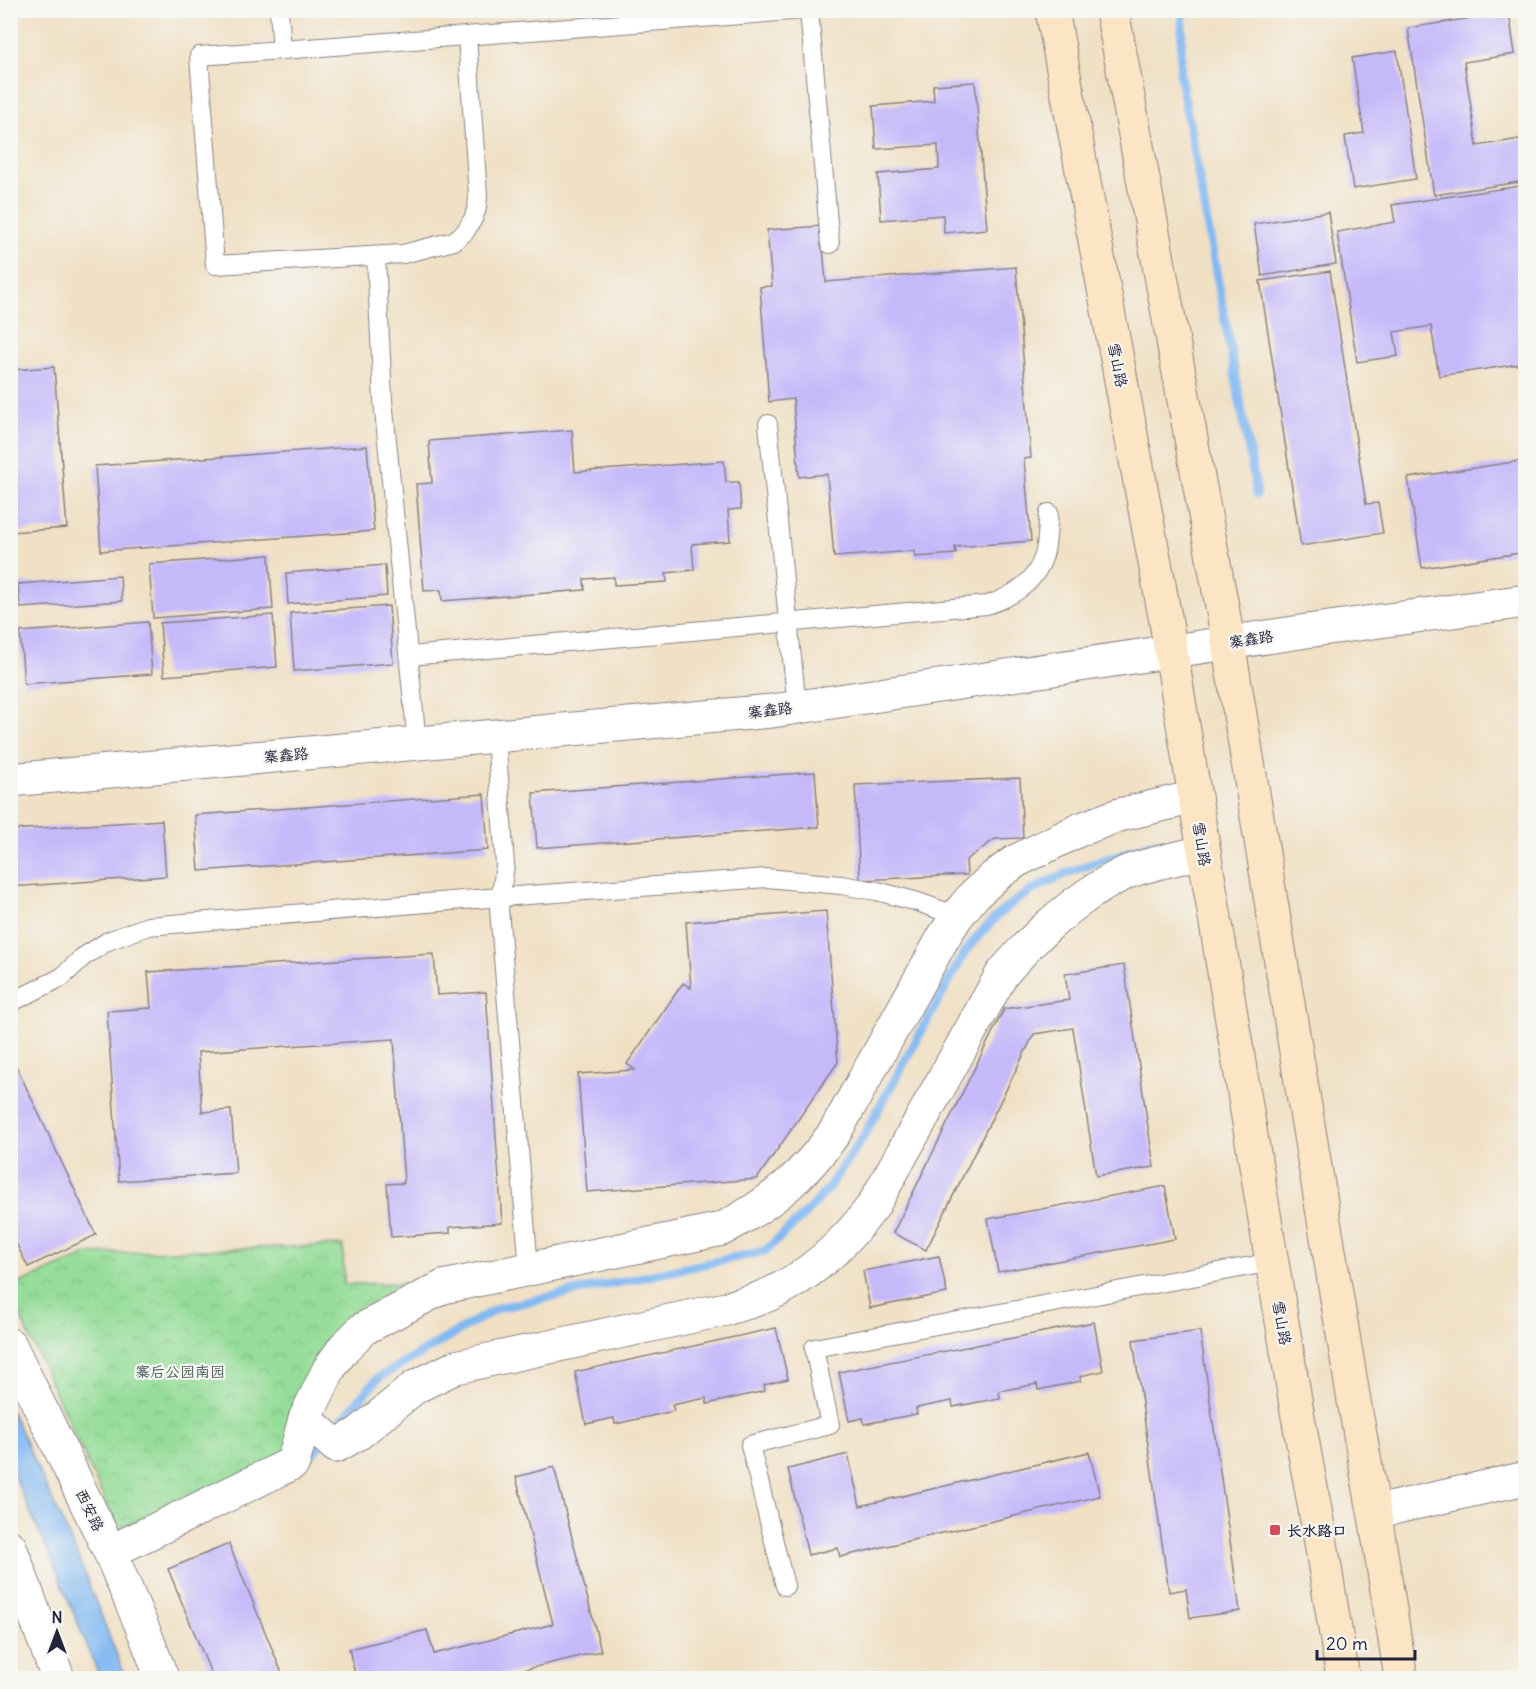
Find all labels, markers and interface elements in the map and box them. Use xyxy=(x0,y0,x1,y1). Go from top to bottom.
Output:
street label: 雪山路 xyxy=(1104,341,1132,389)
street label: 寨鑫路 xyxy=(1227,626,1275,652)
street label: 寨鑫路 xyxy=(747,698,793,722)
street label: 寨鑫路 xyxy=(263,744,309,766)
street label: 雪山路 xyxy=(1189,820,1215,868)
street label: 雪山路 xyxy=(1269,1299,1295,1347)
park label: 寨后公园南园 xyxy=(135,1362,225,1381)
street label: 西安路 xyxy=(72,1486,108,1534)
place label: 长水路口 xyxy=(1287,1521,1347,1540)
marker: 长水路口 xyxy=(1268,1523,1282,1537)
north arrow xyxy=(27,1602,87,1662)
text: N xyxy=(51,1607,63,1627)
scale bar xyxy=(1317,1623,1414,1661)
text: 20 m xyxy=(1326,1632,1368,1655)

